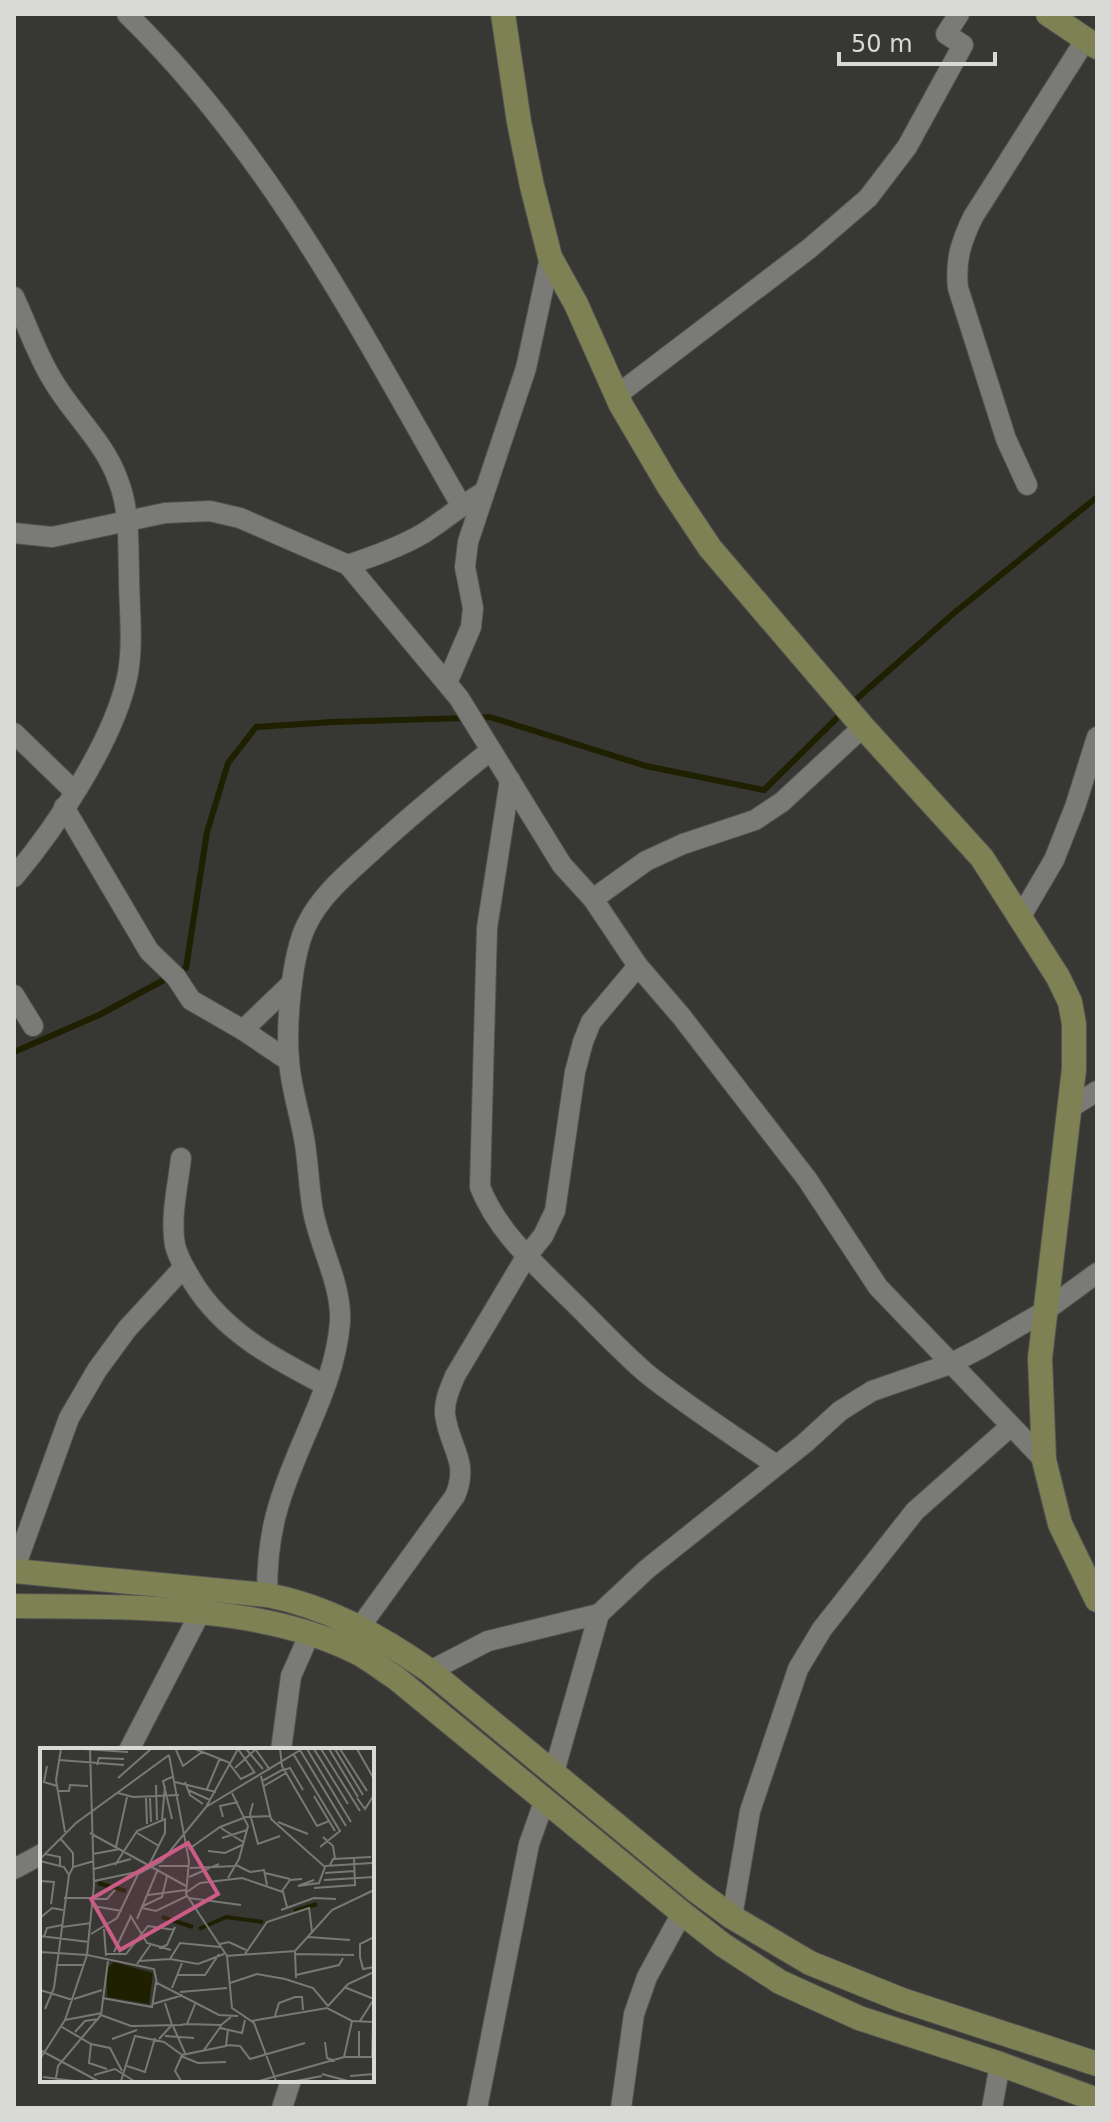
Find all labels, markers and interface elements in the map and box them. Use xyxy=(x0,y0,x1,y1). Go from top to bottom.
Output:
scale bar xyxy=(839,16,995,66)
text: 50 m xyxy=(851,30,913,58)
inset map xyxy=(40,1748,374,2082)

